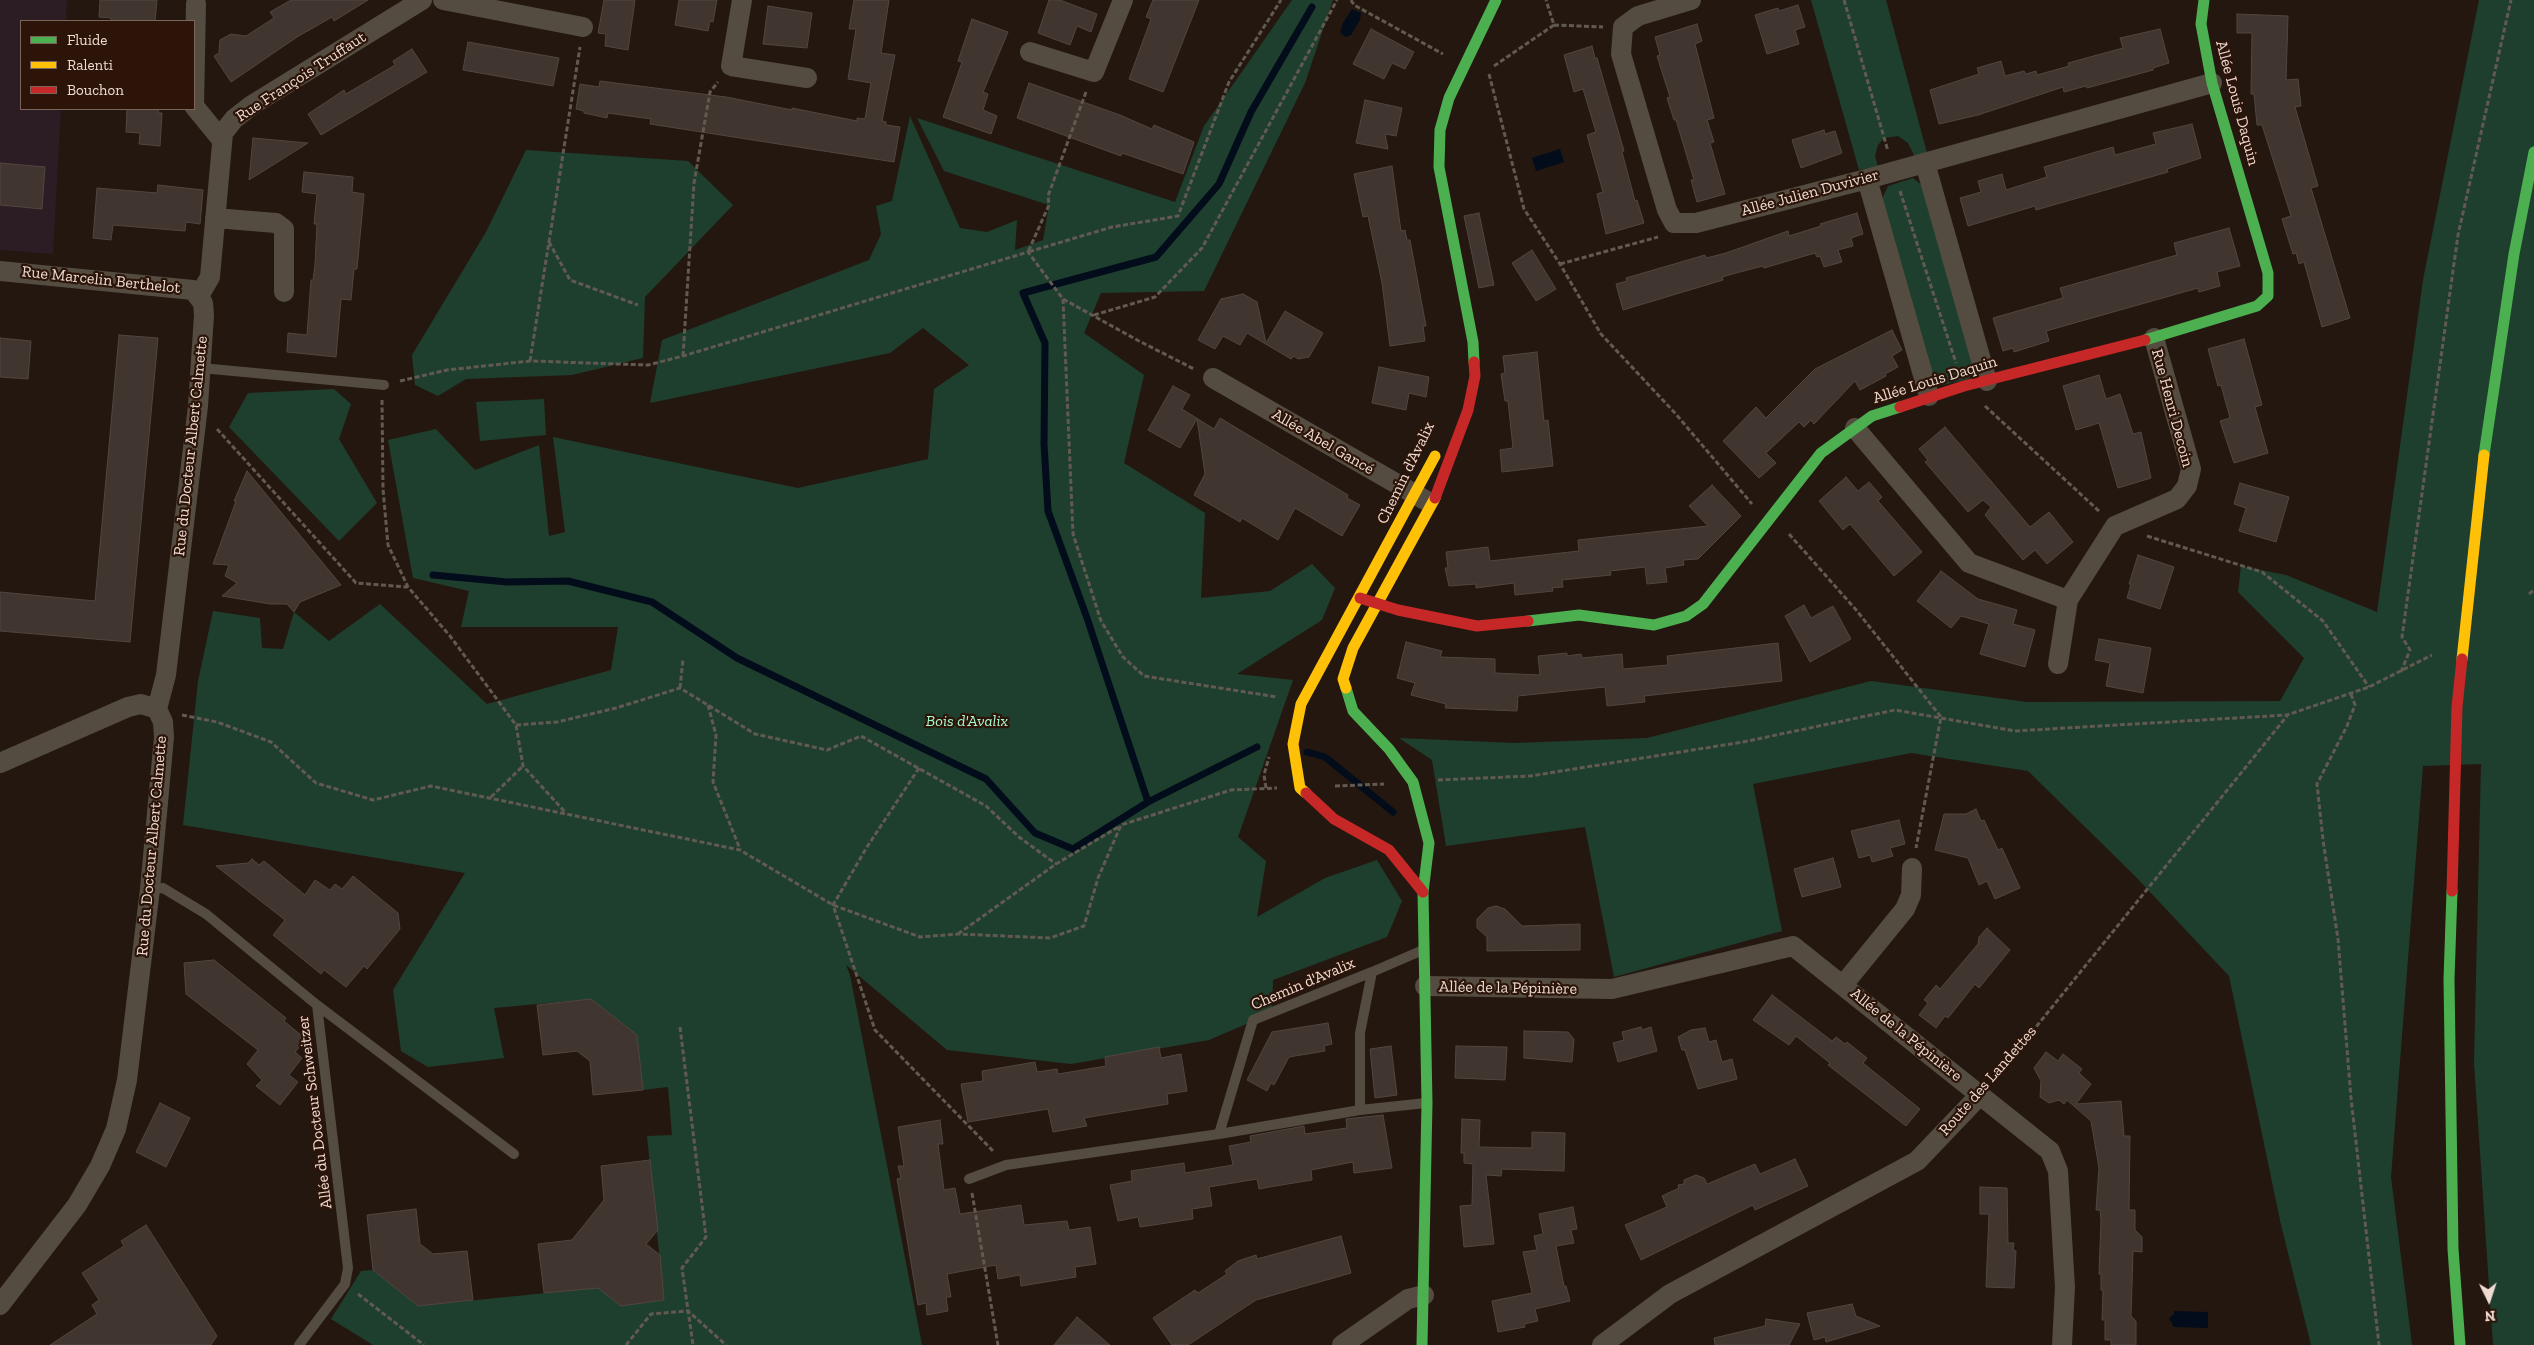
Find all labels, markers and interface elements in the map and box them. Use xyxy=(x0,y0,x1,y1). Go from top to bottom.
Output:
legend xyxy=(20,20,195,110)
street label: Rue François Truffaut xyxy=(232,28,370,126)
text: Fluide xyxy=(67,31,107,49)
street label: Allée Louis Daquin xyxy=(2211,38,2263,168)
text: Ralenti xyxy=(67,56,113,74)
text: Bouchon xyxy=(67,81,124,99)
street label: Allée Julien Duvivier xyxy=(1739,165,1881,221)
street label: Rue Marcelin Berthelot xyxy=(21,262,181,298)
street label: Rue du Docteur Albert Calmette xyxy=(170,335,212,557)
street label: Rue Henri Decoin xyxy=(2147,347,2197,469)
street label: Allée Louis Daquin xyxy=(1871,352,1999,408)
street label: Allée Abel Gancé xyxy=(1269,405,1377,479)
street label: Chemin d'Avalix xyxy=(1373,419,1439,527)
park label: Bois d'Avalix xyxy=(926,711,1008,731)
street label: Rue du Docteur Albert Calmette xyxy=(133,735,171,957)
street label: Chemin d'Avalix xyxy=(1248,953,1358,1015)
street label: Allée de la Pépinière xyxy=(1439,977,1577,999)
street label: Allée de la Pépinière xyxy=(1846,984,1966,1086)
street label: Allée du Docteur Schweitzer xyxy=(294,1014,336,1210)
street label: Route des Landettes xyxy=(1935,1022,2041,1140)
north arrow xyxy=(2464,1275,2514,1325)
text: N xyxy=(2484,1307,2496,1324)

